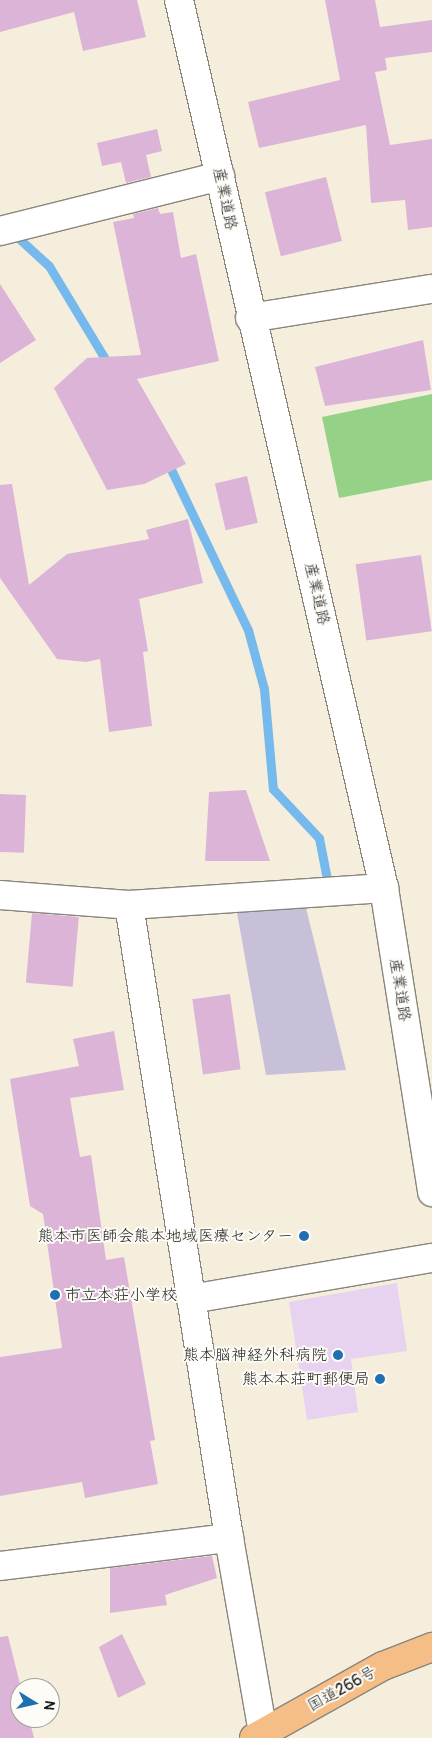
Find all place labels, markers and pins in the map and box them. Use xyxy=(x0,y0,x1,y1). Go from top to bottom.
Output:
place label: 熊本市医師会熊本地域医療センター xyxy=(37,1226,293,1246)
marker: 熊本市医師会熊本地域医療センター xyxy=(297,1229,311,1243)
place label: 市立本荘小学校 xyxy=(65,1285,177,1305)
marker: 市立本荘小学校 xyxy=(49,1289,61,1301)
place label: 熊本脳神経外科病院 xyxy=(183,1345,327,1365)
marker: 熊本脳神経外科病院 xyxy=(331,1348,345,1362)
place label: 熊本本荘町郵便局 xyxy=(242,1369,370,1389)
marker: 熊本本荘町郵便局 xyxy=(374,1373,386,1385)

